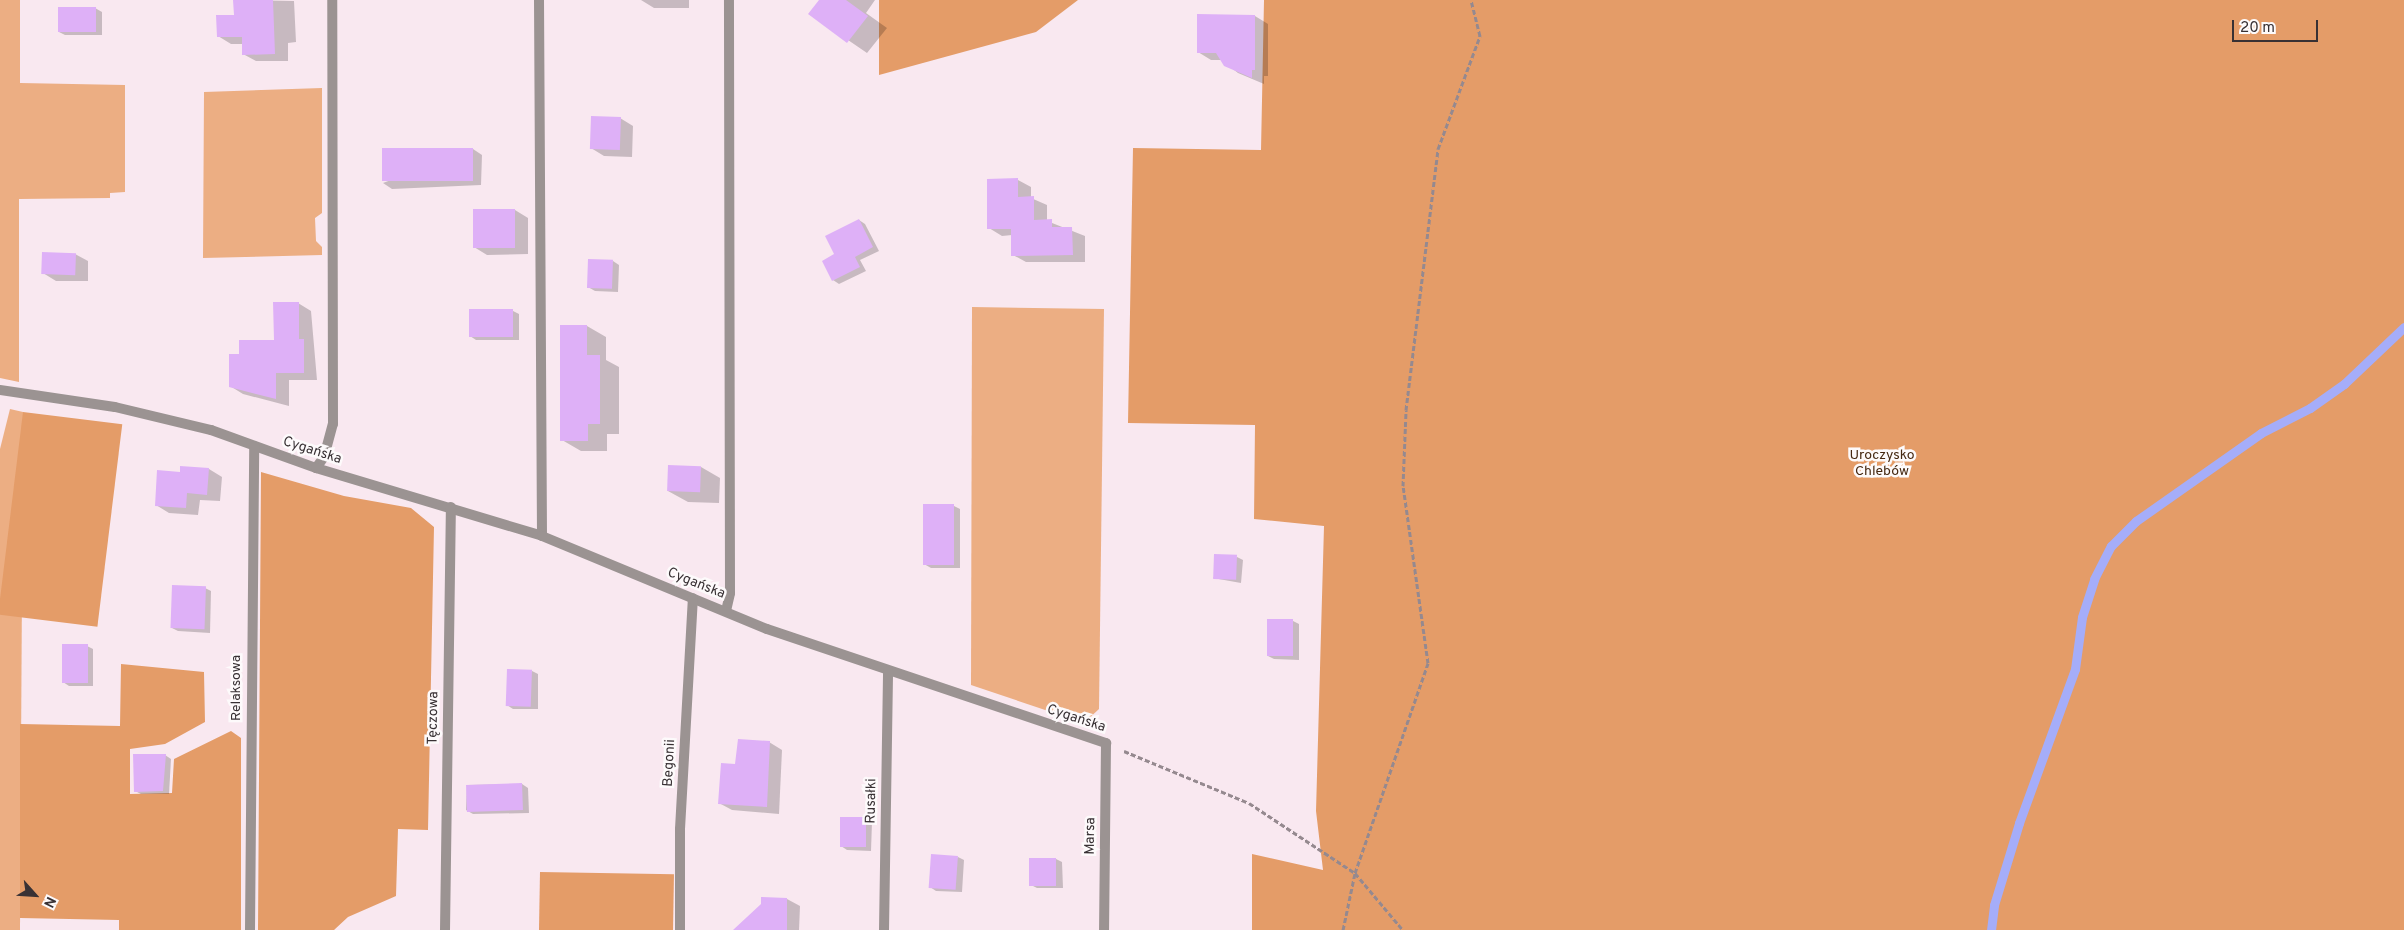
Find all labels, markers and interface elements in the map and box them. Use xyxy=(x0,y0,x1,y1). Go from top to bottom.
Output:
scale bar xyxy=(2234,10,2320,42)
text: 20 m xyxy=(2240,19,2275,38)
street label: Cygańska xyxy=(281,434,343,468)
park label: Uroczysko Chlebów xyxy=(1849,448,1915,481)
street label: Cygańska xyxy=(665,565,727,603)
street label: Relaksowa xyxy=(229,655,245,721)
street label: Tęczowa xyxy=(425,691,443,745)
street label: Cygańska xyxy=(1045,702,1107,736)
street label: Begonii xyxy=(660,739,680,787)
street label: Rusałki xyxy=(863,778,881,824)
street label: Marsa xyxy=(1082,817,1100,855)
north arrow xyxy=(10,870,60,920)
text: N xyxy=(39,894,59,910)

